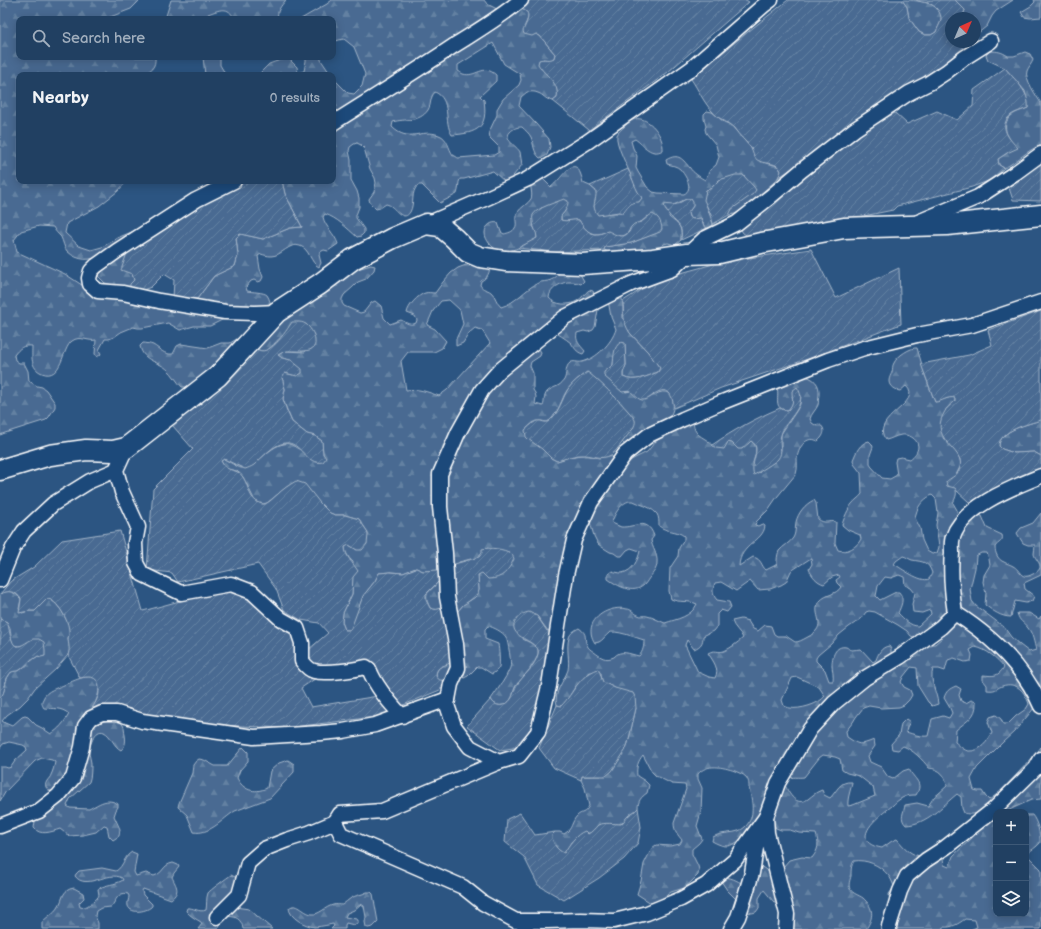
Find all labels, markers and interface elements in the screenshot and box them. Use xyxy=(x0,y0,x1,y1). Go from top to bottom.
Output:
north arrow xyxy=(945,12,981,48)
search box xyxy=(16,16,336,60)
icon: search xyxy=(30,27,52,49)
text: Search here xyxy=(62,29,145,48)
text: Nearby xyxy=(32,88,89,108)
text: 0 results xyxy=(270,90,320,106)
map controls xyxy=(993,809,1029,917)
button: + xyxy=(993,809,1029,845)
button: − xyxy=(993,845,1029,881)
button: layers xyxy=(993,881,1029,917)

